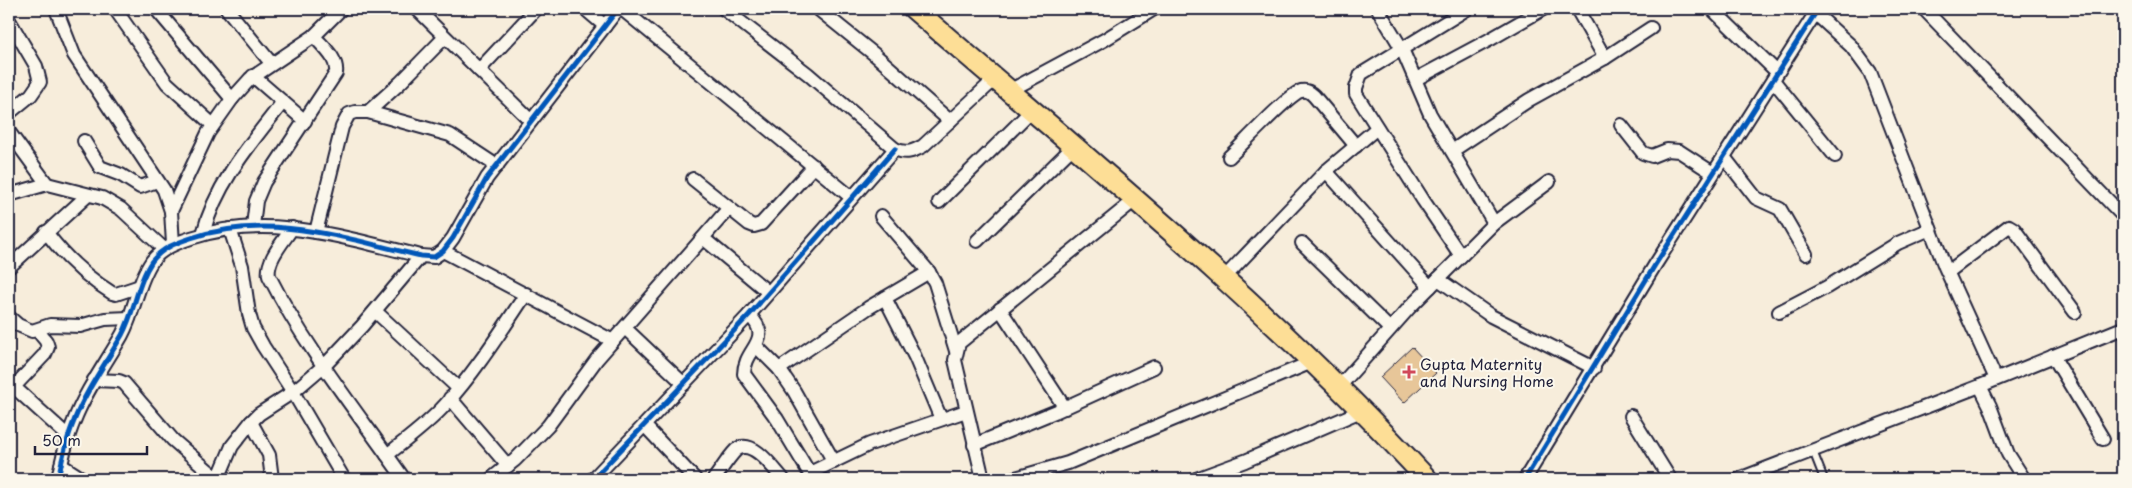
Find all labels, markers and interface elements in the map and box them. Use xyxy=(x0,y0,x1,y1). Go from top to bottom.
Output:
place label: Gupta Maternity and Nursing Home xyxy=(1420,352,1554,392)
marker: Gupta Maternity and Nursing Home xyxy=(1402,365,1416,379)
scale bar xyxy=(35,423,148,455)
text: 50 m xyxy=(42,428,81,451)

